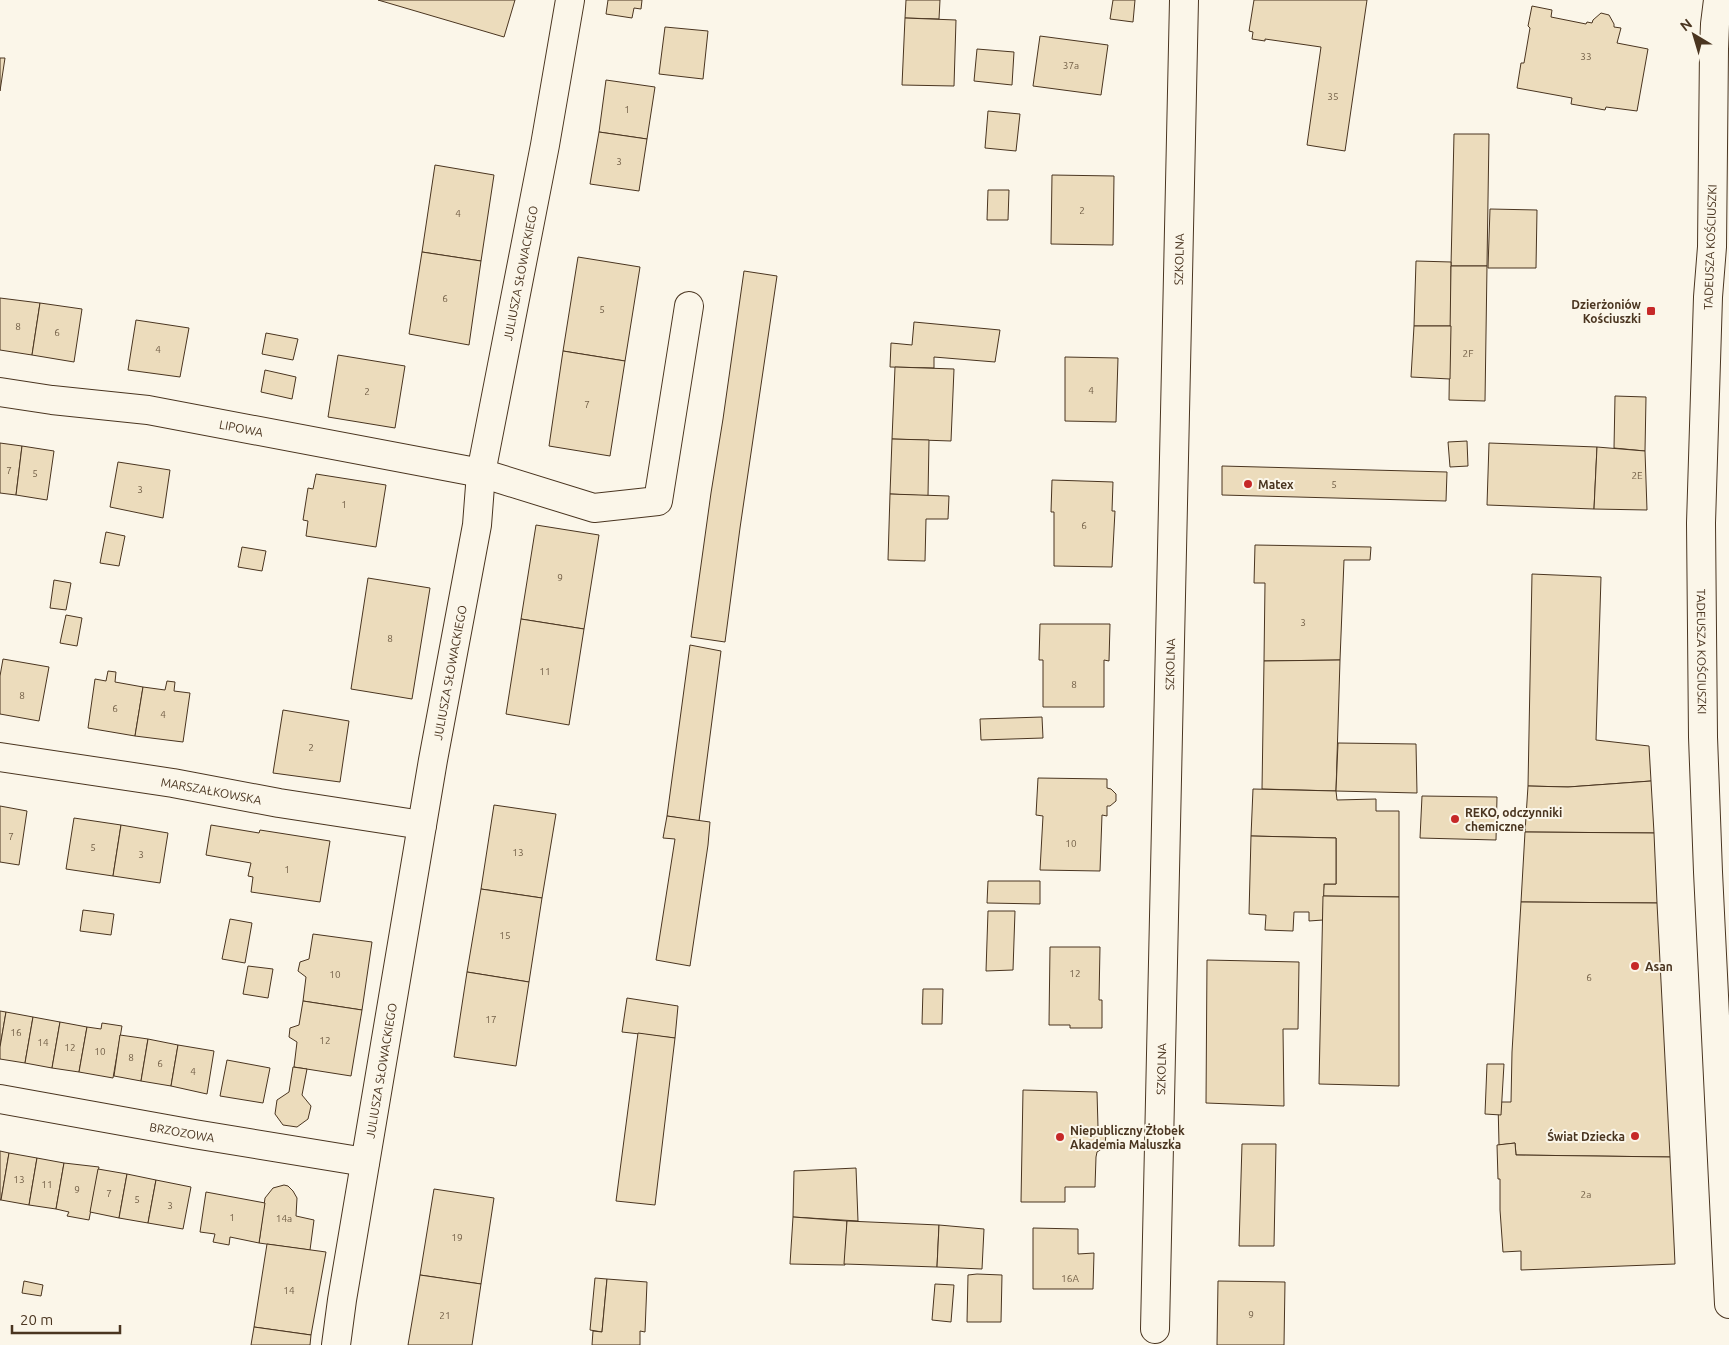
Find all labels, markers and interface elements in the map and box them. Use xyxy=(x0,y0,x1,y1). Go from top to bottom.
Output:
north arrow xyxy=(1669,10,1719,60)
text: N xyxy=(1677,15,1695,34)
house number: 33 xyxy=(1580,51,1592,62)
house number: 37a xyxy=(1063,60,1079,71)
house number: 35 xyxy=(1327,91,1339,102)
house number: 1 xyxy=(624,104,630,115)
house number: 3 xyxy=(616,156,622,167)
street label: TADEUSZA KOŚCIUSZKI xyxy=(1701,184,1719,310)
street label: JULIUSZA SŁOWACKIEGO xyxy=(501,204,540,342)
house number: 2 xyxy=(1079,205,1085,216)
house number: 4 xyxy=(455,208,461,219)
street label: SZKOLNA xyxy=(1171,233,1185,285)
house number: 6 xyxy=(442,293,448,304)
place label: Dzierżoniów Kościuszki xyxy=(1571,298,1642,325)
house number: 5 xyxy=(599,304,605,315)
marker: Dzierżoniów Kościuszki xyxy=(1645,305,1657,317)
house number: 8 xyxy=(15,321,21,332)
house number: 6 xyxy=(54,327,60,338)
house number: 4 xyxy=(155,344,161,355)
house number: 2F xyxy=(1463,348,1473,359)
house number: 4 xyxy=(1088,385,1094,396)
house number: 2 xyxy=(364,386,370,397)
house number: 7 xyxy=(584,399,590,410)
street label: LIPOWA xyxy=(218,417,264,438)
house number: 7 xyxy=(6,465,12,476)
house number: 5 xyxy=(32,468,38,479)
house number: 2E xyxy=(1631,470,1643,481)
marker: Matex xyxy=(1242,478,1254,490)
place label: Matex xyxy=(1258,478,1294,491)
house number: 5 xyxy=(1331,479,1337,490)
house number: 3 xyxy=(137,484,143,495)
house number: 1 xyxy=(341,499,347,510)
house number: 6 xyxy=(1081,520,1087,531)
house number: 9 xyxy=(557,572,563,583)
street label: TADEUSZA KOŚCIUSZKI xyxy=(1695,589,1709,714)
street label: JULIUSZA SŁOWACKIEGO xyxy=(430,604,468,741)
house number: 3 xyxy=(1300,617,1306,628)
house number: 8 xyxy=(387,633,393,644)
street label: SZKOLNA xyxy=(1162,638,1177,690)
house number: 11 xyxy=(539,666,551,677)
house number: 8 xyxy=(1071,679,1077,690)
house number: 8 xyxy=(19,690,25,701)
house number: 6 xyxy=(112,703,118,714)
house number: 4 xyxy=(160,709,166,720)
house number: 2 xyxy=(308,742,314,753)
street label: MARSZAŁKOWSKA xyxy=(160,775,263,806)
place label: REKO, odczynniki chemiczne xyxy=(1465,806,1562,833)
marker: REKO, odczynniki chemiczne xyxy=(1449,813,1461,825)
house number: 7 xyxy=(8,831,14,842)
house number: 10 xyxy=(1065,838,1077,849)
house number: 5 xyxy=(90,842,96,853)
house number: 13 xyxy=(512,847,524,858)
house number: 3 xyxy=(138,849,144,860)
house number: 1 xyxy=(284,864,290,875)
house number: 15 xyxy=(499,930,511,941)
marker: Asan xyxy=(1629,960,1641,972)
place label: Asan xyxy=(1645,960,1673,973)
house number: 12 xyxy=(1069,968,1081,979)
house number: 10 xyxy=(329,969,341,980)
house number: 6 xyxy=(1586,972,1592,983)
street label: JULIUSZA SŁOWACKIEGO xyxy=(363,1002,398,1139)
house number: 17 xyxy=(485,1014,497,1025)
house number: 16 xyxy=(10,1027,22,1038)
house number: 12 xyxy=(319,1035,331,1046)
house number: 14 xyxy=(37,1037,49,1048)
house number: 12 xyxy=(64,1042,76,1053)
street label: SZKOLNA xyxy=(1154,1043,1168,1095)
house number: 10 xyxy=(94,1046,106,1057)
house number: 8 xyxy=(128,1052,134,1063)
house number: 6 xyxy=(157,1058,163,1069)
house number: 4 xyxy=(190,1066,196,1077)
street label: BRZOZOWA xyxy=(148,1120,216,1144)
place label: Niepubliczny Żłobek Akademia Maluszka xyxy=(1070,1123,1185,1151)
place label: Świat Dziecka xyxy=(1547,1128,1625,1143)
marker: Świat Dziecka xyxy=(1629,1130,1641,1142)
marker: Niepubliczny Żłobek Akademia Maluszka xyxy=(1054,1131,1066,1143)
house number: 13 xyxy=(13,1174,25,1185)
house number: 11 xyxy=(41,1179,53,1190)
house number: 9 xyxy=(74,1184,80,1195)
house number: 7 xyxy=(106,1188,112,1199)
house number: 2a xyxy=(1581,1189,1591,1200)
house number: 5 xyxy=(134,1194,140,1205)
house number: 3 xyxy=(167,1200,173,1211)
house number: 1 xyxy=(229,1212,235,1223)
house number: 14a xyxy=(276,1213,292,1224)
house number: 19 xyxy=(451,1232,463,1243)
house number: 16A xyxy=(1061,1273,1079,1284)
house number: 14 xyxy=(283,1285,295,1296)
scale bar xyxy=(12,1302,120,1334)
house number: 9 xyxy=(1248,1309,1254,1320)
house number: 21 xyxy=(439,1310,451,1321)
text: 20 m xyxy=(20,1311,53,1328)

